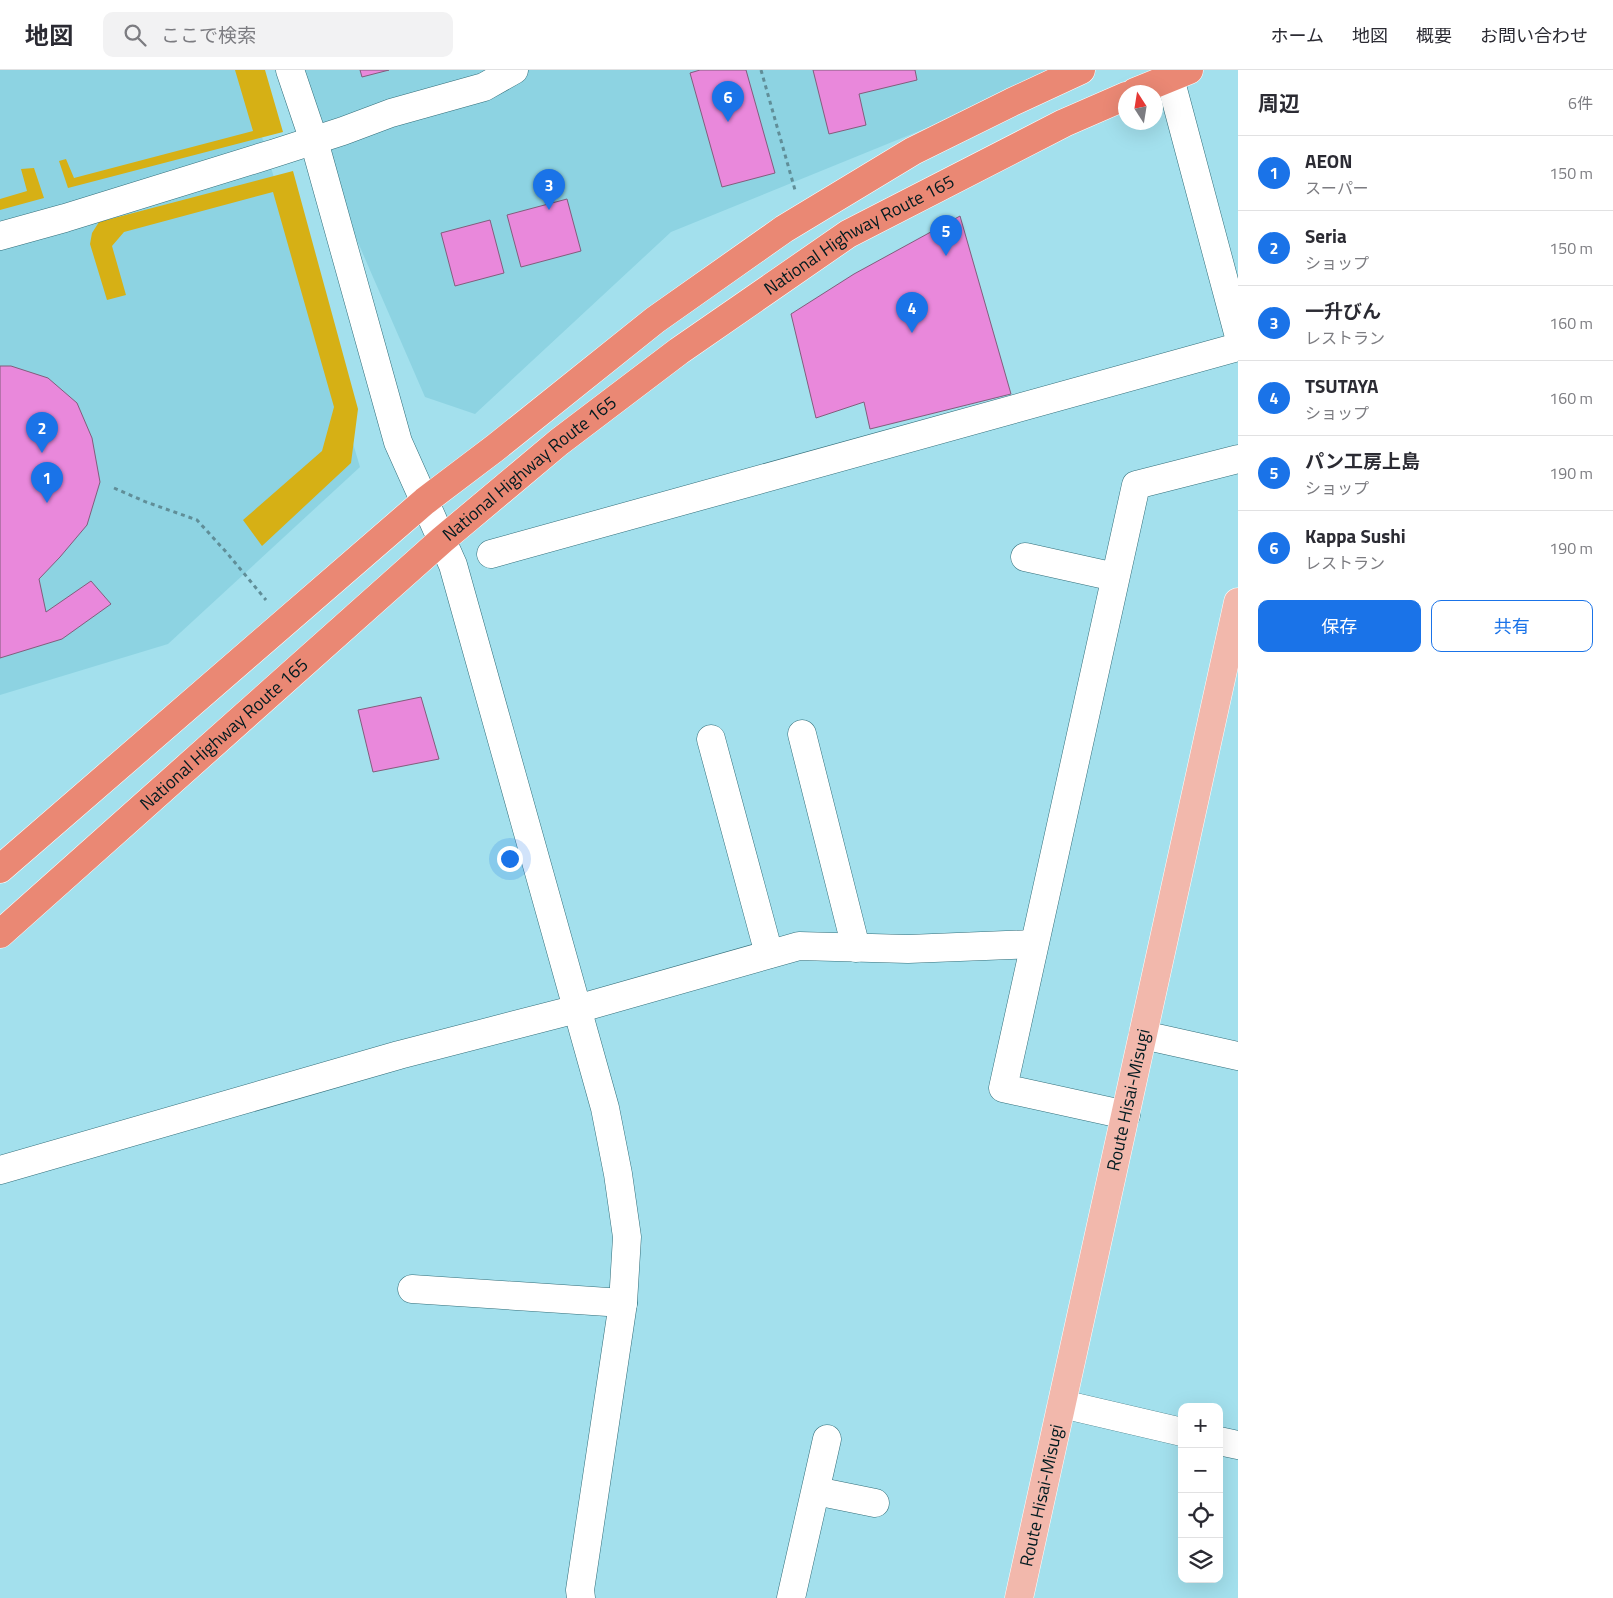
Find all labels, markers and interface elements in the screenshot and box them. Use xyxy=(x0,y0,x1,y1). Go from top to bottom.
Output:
search box xyxy=(103,12,453,57)
text: 地図 xyxy=(25,17,73,53)
text: ここで検索 xyxy=(161,20,256,49)
icon: search xyxy=(121,21,149,49)
text: ホーム xyxy=(1271,22,1324,49)
text: 地図 xyxy=(1352,22,1388,49)
text: 概要 xyxy=(1416,22,1452,49)
text: お問い合わせ xyxy=(1480,22,1588,49)
pin: 6 xyxy=(712,81,744,122)
north arrow xyxy=(1118,85,1163,130)
text: 周辺 xyxy=(1258,87,1300,119)
text: 6件 xyxy=(1568,91,1593,115)
text: AEON xyxy=(1305,146,1352,175)
text: 1 xyxy=(1270,161,1278,185)
text: 150 m xyxy=(1549,161,1593,185)
pin: 3 xyxy=(533,169,565,210)
street label: National Highway Route 165 xyxy=(761,170,959,300)
text: スーパー xyxy=(1305,176,1369,200)
pin: 5 xyxy=(930,215,962,256)
text: Seria xyxy=(1305,221,1347,250)
text: 2 xyxy=(1270,236,1278,260)
text: 150 m xyxy=(1549,236,1593,260)
text: ショップ xyxy=(1305,251,1369,275)
pin: 4 xyxy=(896,292,928,333)
text: 一升びん xyxy=(1305,296,1381,325)
text: 3 xyxy=(1270,311,1278,335)
text: 160 m xyxy=(1549,311,1593,335)
text: レストラン xyxy=(1305,326,1385,350)
text: TSUTAYA xyxy=(1305,371,1379,400)
text: 4 xyxy=(1270,386,1278,410)
text: 160 m xyxy=(1549,386,1593,410)
street label: National Highway Route 165 xyxy=(436,389,622,547)
text: ショップ xyxy=(1305,401,1369,425)
pin: 2 xyxy=(26,412,58,453)
text: パン工房上島 xyxy=(1305,446,1420,475)
text: 5 xyxy=(1270,461,1278,485)
text: 190 m xyxy=(1549,461,1593,485)
pin: 1 xyxy=(31,462,63,503)
text: ショップ xyxy=(1305,476,1369,500)
text: Kappa Sushi xyxy=(1305,521,1406,550)
text: 6 xyxy=(1270,536,1278,560)
text: 190 m xyxy=(1549,536,1593,560)
text: レストラン xyxy=(1305,551,1385,575)
button: 保存 xyxy=(1258,600,1421,652)
button: 共有 xyxy=(1431,600,1593,652)
street label: National Highway Route 165 xyxy=(133,651,314,817)
your location xyxy=(497,846,523,872)
street label: Route Hisai-Misugi xyxy=(1099,1026,1157,1173)
map controls xyxy=(1178,1403,1223,1583)
button: + xyxy=(1178,1403,1223,1448)
street label: Route Hisai-Misugi xyxy=(1012,1422,1070,1569)
button: − xyxy=(1178,1448,1223,1493)
button: locate xyxy=(1178,1493,1223,1538)
button: layers xyxy=(1178,1538,1223,1583)

